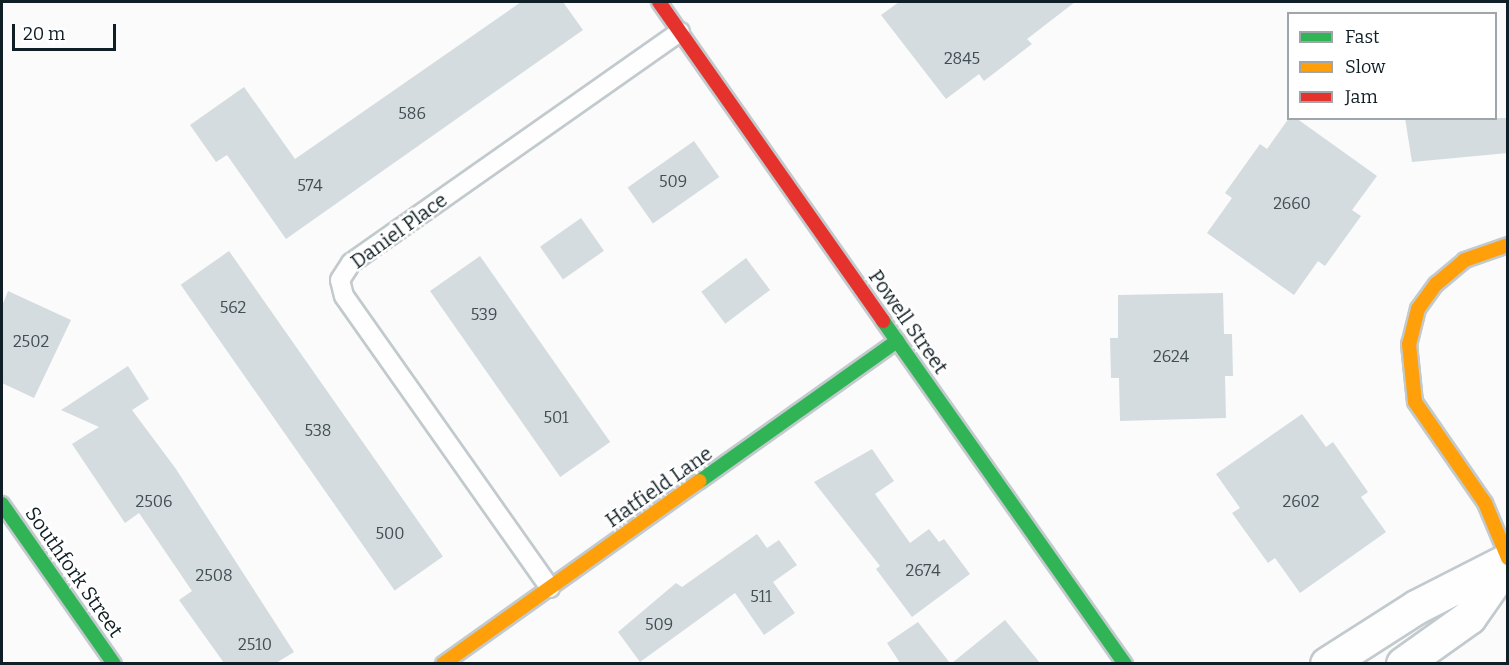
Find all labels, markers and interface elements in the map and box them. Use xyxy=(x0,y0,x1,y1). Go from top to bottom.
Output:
scale bar xyxy=(15,12,118,50)
legend xyxy=(1287,12,1497,120)
text: 20 m xyxy=(23,23,65,45)
text: Fast xyxy=(1345,26,1380,48)
house number: 2845 xyxy=(944,49,980,69)
text: Slow xyxy=(1345,56,1385,78)
text: Jam xyxy=(1345,86,1378,108)
house number: 586 xyxy=(398,104,426,124)
house number: 509 xyxy=(659,172,687,192)
house number: 574 xyxy=(297,176,323,196)
street label: Daniel Place xyxy=(346,188,452,274)
house number: 2660 xyxy=(1273,194,1311,214)
street label: Powell Street xyxy=(863,265,953,379)
house number: 562 xyxy=(220,298,246,318)
house number: 539 xyxy=(471,305,497,325)
house number: 2502 xyxy=(13,332,49,352)
house number: 2624 xyxy=(1153,347,1189,367)
house number: 501 xyxy=(543,408,569,428)
house number: 538 xyxy=(305,421,331,441)
street label: Hatfield Lane xyxy=(601,441,717,533)
house number: 2506 xyxy=(136,492,172,512)
house number: 2602 xyxy=(1282,492,1320,512)
street label: Southfork Street xyxy=(20,502,128,642)
house number: 500 xyxy=(375,524,405,544)
house number: 2674 xyxy=(905,561,941,581)
house number: 2508 xyxy=(195,566,233,586)
house number: 511 xyxy=(750,587,772,607)
house number: 509 xyxy=(645,615,673,635)
house number: 2510 xyxy=(238,635,272,655)

